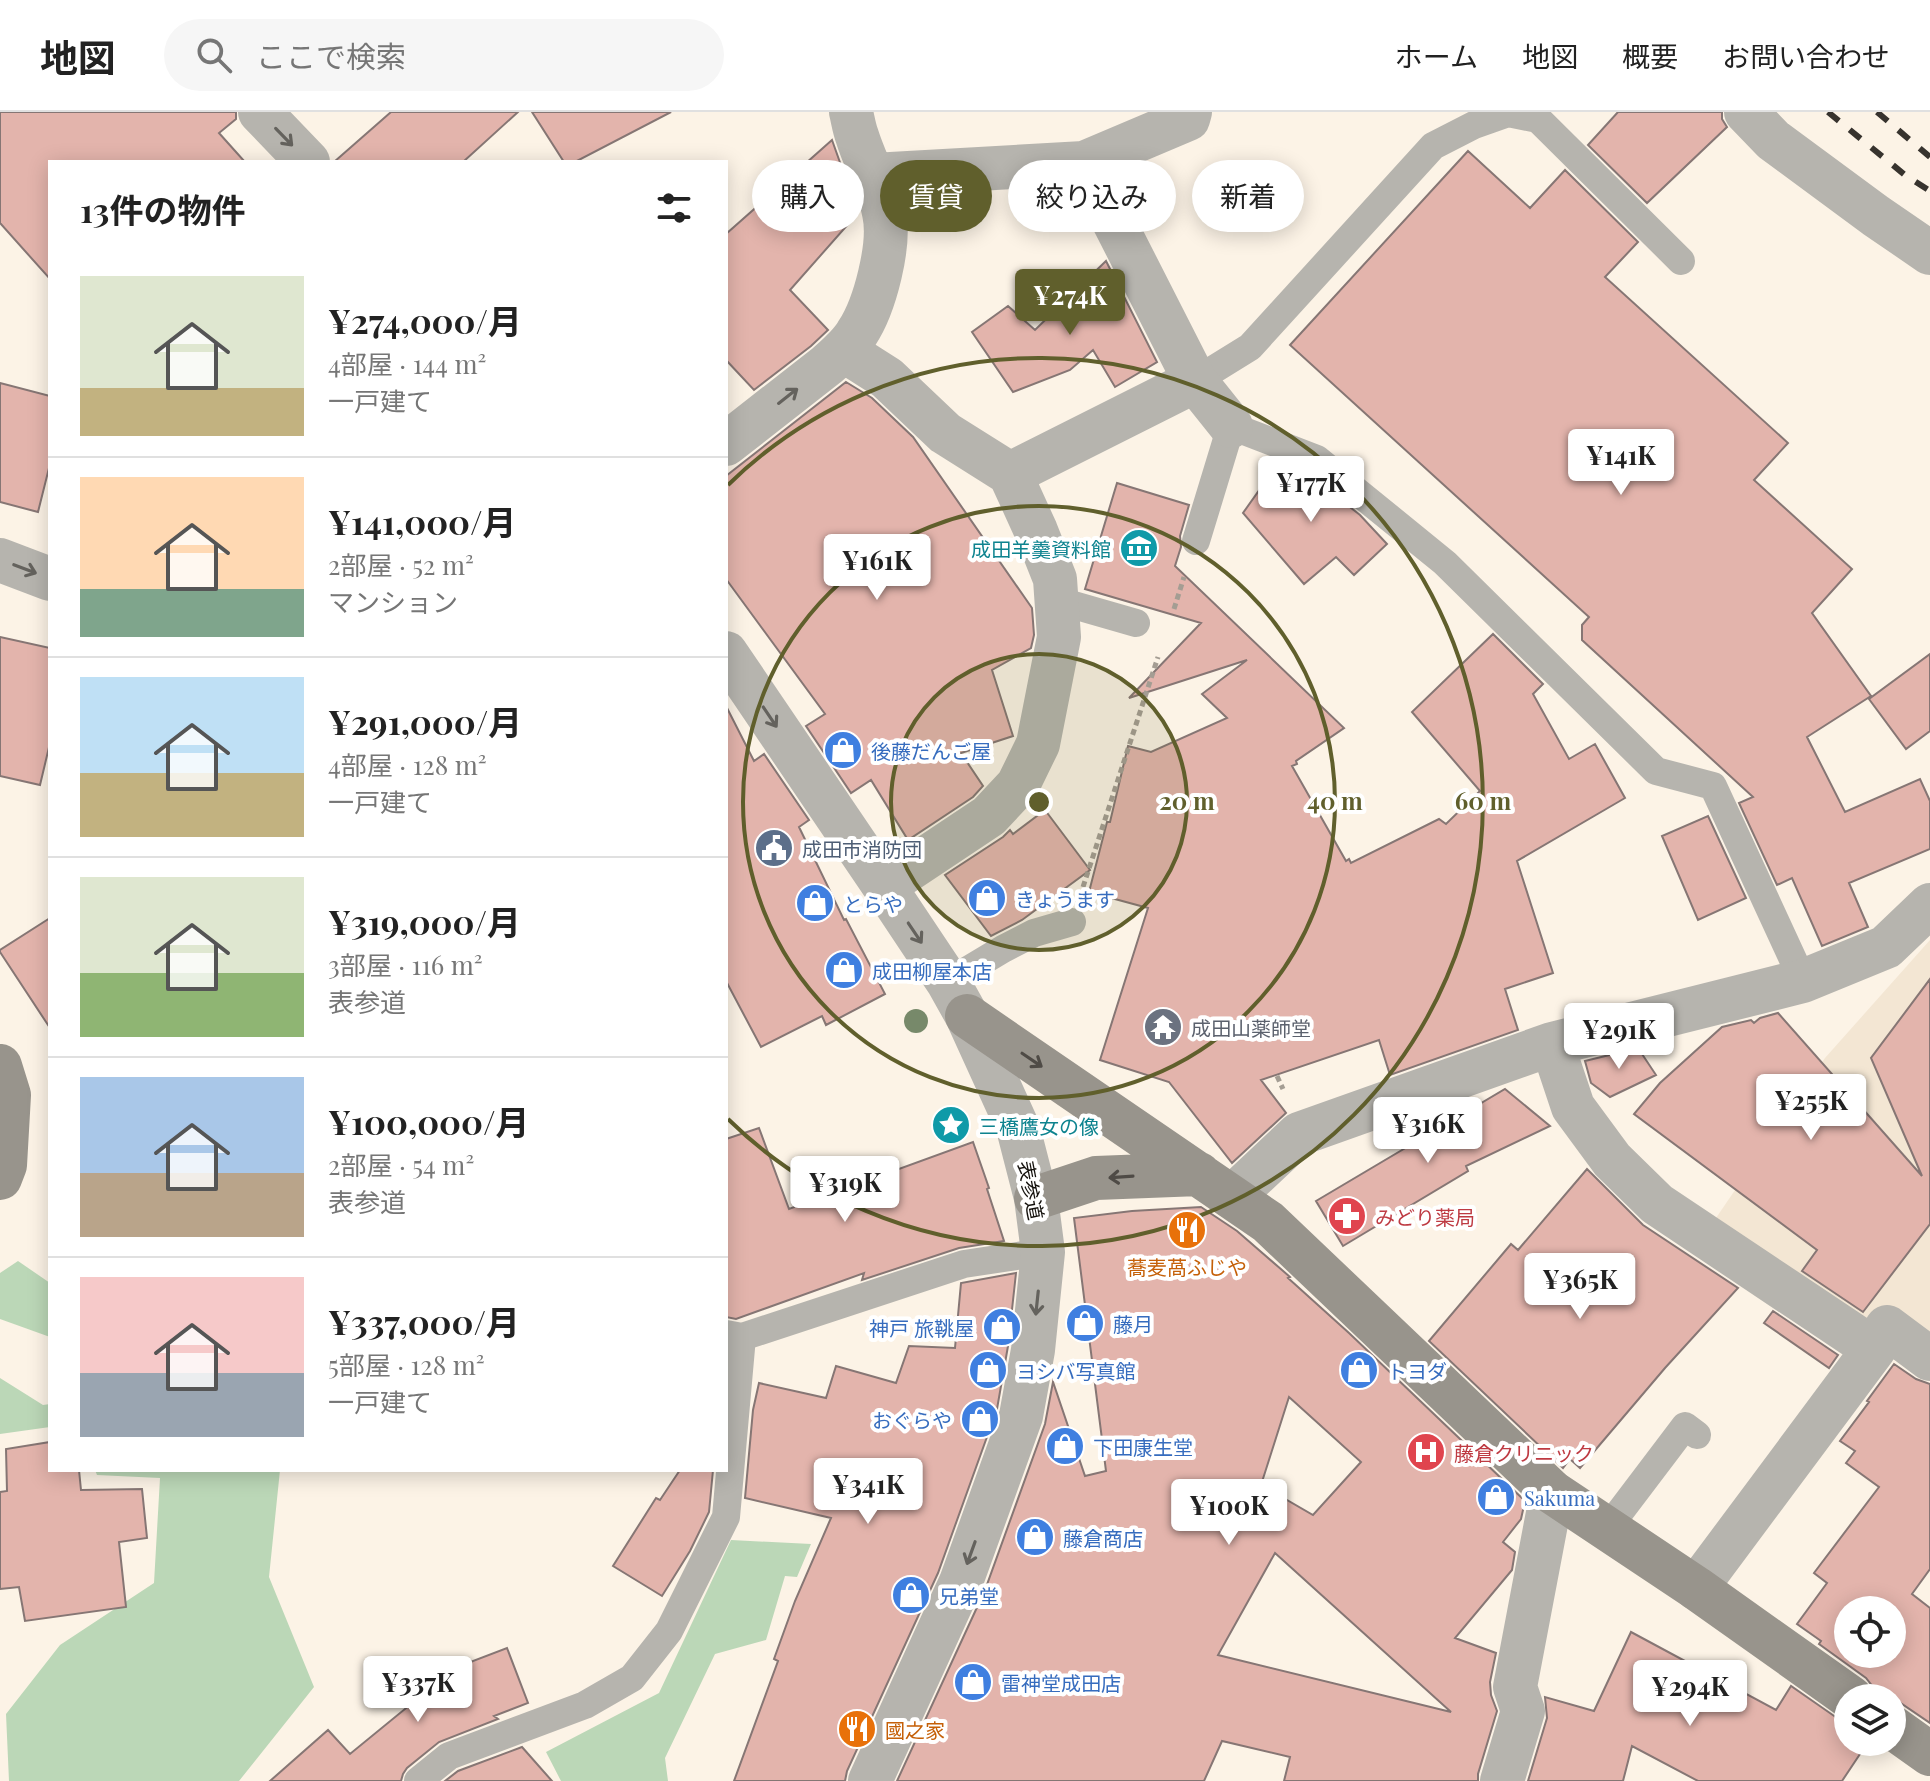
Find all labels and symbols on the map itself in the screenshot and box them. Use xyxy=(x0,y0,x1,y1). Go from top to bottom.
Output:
one-way arrow xyxy=(274,127,293,146)
pin: ¥274K xyxy=(1014,269,1126,337)
one-way arrow xyxy=(777,387,798,404)
pin: ¥141K xyxy=(1565,429,1677,497)
pin: ¥177K xyxy=(1255,456,1367,524)
museum icon: 成田羊羹資料館 xyxy=(1118,527,1160,569)
pin: ¥161K xyxy=(821,534,933,602)
place label: 成田羊羹資料館 xyxy=(971,535,1111,562)
one-way arrow xyxy=(12,563,37,577)
one-way arrow xyxy=(762,706,778,728)
shop icon: 後藤だんご屋 xyxy=(822,729,864,771)
place label: 後藤だんご屋 xyxy=(871,737,991,764)
text: 20 m xyxy=(1159,784,1215,816)
text: 40 m xyxy=(1307,784,1363,816)
text: 60 m xyxy=(1455,784,1511,816)
centre of rings xyxy=(1025,788,1053,816)
public building icon: 成田市消防団 xyxy=(753,827,795,869)
place label: 成田市消防団 xyxy=(802,835,922,862)
shop icon: きょうます xyxy=(966,877,1008,919)
shop icon: とらや xyxy=(794,882,836,924)
place label: きょうます xyxy=(1015,885,1115,912)
place label: とらや xyxy=(843,890,903,917)
one-way arrow xyxy=(907,921,923,943)
shop icon: 成田柳屋本店 xyxy=(823,949,865,991)
place label: 成田柳屋本店 xyxy=(872,957,992,984)
pin: ¥291K xyxy=(1563,1003,1675,1071)
temple icon: 成田山薬師堂 xyxy=(1142,1006,1184,1048)
place label: 成田山薬師堂 xyxy=(1191,1014,1311,1041)
one-way arrow xyxy=(1020,1052,1042,1068)
pin: ¥255K xyxy=(1755,1074,1867,1142)
pin: ¥316K xyxy=(1372,1097,1484,1165)
place icon: 三橋鷹女の像 xyxy=(930,1104,972,1146)
place label: 三橋鷹女の像 xyxy=(979,1112,1099,1139)
pin: ¥319K xyxy=(789,1156,901,1224)
street label: 表参道 xyxy=(1013,1158,1051,1222)
one-way arrow xyxy=(1108,1170,1135,1185)
pharmacy icon: みどり薬局 xyxy=(1326,1195,1368,1237)
place label: みどり薬局 xyxy=(1375,1203,1475,1230)
restaurant icon: 蕎麦萵ふじや xyxy=(1166,1209,1208,1251)
place label: 蕎麦萵ふじや xyxy=(1127,1253,1247,1280)
pin: ¥365K xyxy=(1524,1253,1636,1321)
one-way arrow xyxy=(1030,1289,1045,1316)
shop icon: 藤月 xyxy=(1064,1302,1106,1344)
shop icon: 神戸 旅鞉屋 xyxy=(981,1306,1023,1348)
place label: 藤月 xyxy=(1113,1310,1153,1337)
place label: 神戸 旅鞉屋 xyxy=(869,1314,974,1341)
shop icon: ヨシバ写真館 xyxy=(967,1349,1009,1391)
shop icon: トヨダ xyxy=(1338,1349,1380,1391)
place label: ヨシバ写真館 xyxy=(1016,1357,1135,1384)
place label: トヨダ xyxy=(1387,1357,1447,1384)
shop icon: おぐらや xyxy=(959,1398,1001,1440)
place label: おぐらや xyxy=(872,1406,952,1433)
shop icon: 下田康生堂 xyxy=(1044,1425,1086,1467)
hospital icon: 藤倉クリニック xyxy=(1405,1431,1447,1473)
place label: 下田康生堂 xyxy=(1093,1433,1193,1460)
place label: 藤倉クリニック xyxy=(1454,1439,1594,1466)
pin: ¥341K xyxy=(812,1458,924,1526)
shop icon: Sakuma xyxy=(1475,1476,1517,1518)
pin: ¥100K xyxy=(1173,1479,1285,1547)
place label: Sakuma xyxy=(1524,1484,1595,1511)
shop icon: 藤倉商店 xyxy=(1014,1516,1056,1558)
place label: 藤倉商店 xyxy=(1063,1524,1143,1551)
one-way arrow xyxy=(963,1540,977,1565)
shop icon: 兄弟堂 xyxy=(890,1574,932,1616)
place label: 兄弟堂 xyxy=(939,1582,999,1609)
pin: ¥337K xyxy=(362,1656,474,1724)
pin: ¥294K xyxy=(1634,1660,1746,1728)
shop icon: 雷神堂成田店 xyxy=(952,1661,994,1703)
place label: 雷神堂成田店 xyxy=(1001,1669,1121,1696)
restaurant icon: 國之家 xyxy=(836,1708,878,1750)
place label: 國之家 xyxy=(885,1716,945,1743)

